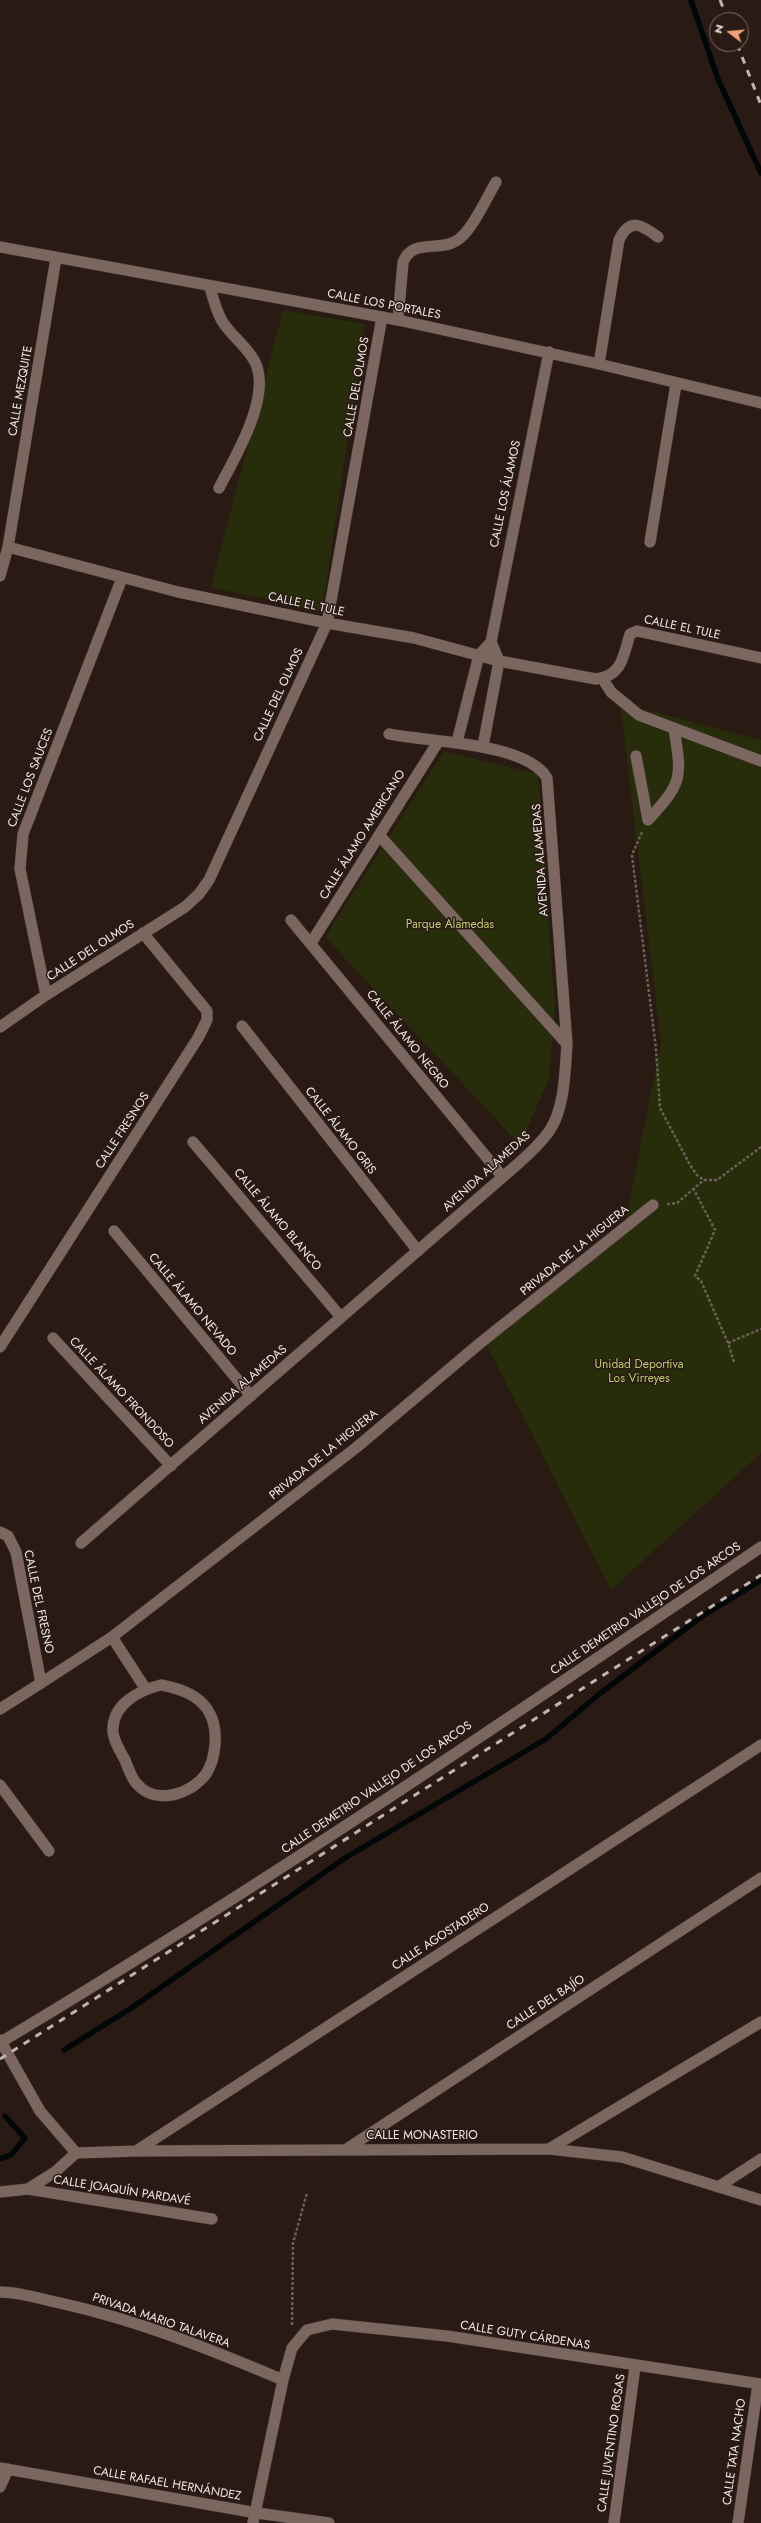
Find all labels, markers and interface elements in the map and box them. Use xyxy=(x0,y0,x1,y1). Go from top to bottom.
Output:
north arrow xyxy=(709,12,749,52)
text: N xyxy=(710,23,727,35)
street label: CALLE LOS PORTALES xyxy=(326,287,442,323)
street label: CALLE DEL OLMOS xyxy=(341,336,373,438)
street label: CALLE MEZQUITE xyxy=(6,345,36,437)
street label: CALLE LOS ÁLAMOS xyxy=(488,439,524,549)
street label: CALLE EL TULE xyxy=(267,590,345,620)
street label: CALLE EL TULE xyxy=(643,613,721,643)
street label: CALLE DEL OLMOS xyxy=(251,646,307,744)
street label: CALLE LOS SAUCES xyxy=(5,726,57,830)
street label: CALLE ÁLAMO AMERICANO xyxy=(317,768,409,902)
street label: AVENIDA ALAMEDAS xyxy=(530,803,552,917)
street label: CALLE DEL OLMOS xyxy=(45,917,137,985)
park label: Parque Alamedas xyxy=(406,918,494,932)
street label: CALLE ÁLAMO NEGRO xyxy=(363,988,451,1092)
street label: CALLE ÁLAMO GRIS xyxy=(301,1084,379,1178)
street label: CALLE FRESNOS xyxy=(93,1090,153,1172)
street label: AVENIDA ALAMEDAS xyxy=(440,1129,534,1215)
street label: CALLE ÁLAMO BLANCO xyxy=(230,1166,324,1274)
street label: PRIVADA DE LA HIGUERA xyxy=(518,1203,632,1299)
street label: CALLE ÁLAMO NEVADO xyxy=(145,1251,239,1359)
street label: CALLE ÁLAMO FRONDOSO xyxy=(66,1334,176,1452)
street label: AVENIDA ALAMEDAS xyxy=(196,1342,290,1428)
park label: Unidad Deportiva Los Virreyes xyxy=(595,1358,683,1386)
street label: PRIVADA DE LA HIGUERA xyxy=(267,1407,381,1503)
street label: CALLE DEMETRIO VALLEJO DE LOS ARCOS xyxy=(548,1540,744,1678)
street label: CALLE DEL FRESNO xyxy=(20,1549,56,1655)
street label: CALLE DEMETRIO VALLEJO DE LOS ARCOS xyxy=(279,1719,475,1857)
street label: CALLE AGOSTADERO xyxy=(390,1900,492,1974)
street label: CALLE DEL BAJÍO xyxy=(504,1972,588,2034)
street label: CALLE MONASTERIO xyxy=(366,2129,478,2143)
street label: CALLE JOAQUÍN PARDAVÉ xyxy=(52,2173,192,2209)
street label: PRIVADA MARIO TALAVERA xyxy=(90,2291,232,2351)
street label: CALLE GUTY CÁRDENAS xyxy=(459,2319,591,2353)
street label: CALLE JUVENTINO ROSAS xyxy=(595,2373,629,2513)
street label: CALLE TATA NACHO xyxy=(720,2398,750,2506)
street label: CALLE RAFAEL HERNÁNDEZ xyxy=(92,2464,242,2504)

